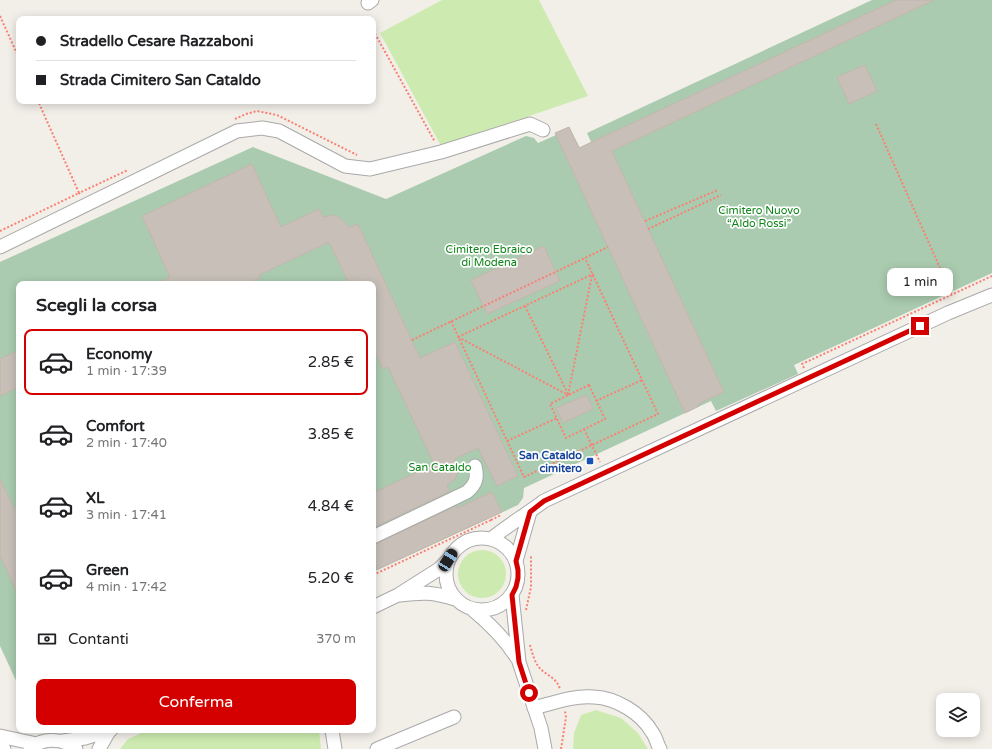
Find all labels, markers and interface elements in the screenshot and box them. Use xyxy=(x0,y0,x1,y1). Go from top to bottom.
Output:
text: Stradello Cesare Razzaboni xyxy=(60,32,253,50)
text: Strada Cimitero San Cataldo xyxy=(60,71,261,89)
park label: Cimitero Nuovo “Aldo Rossi” xyxy=(718,204,800,230)
park label: Cimitero Ebraico di Modena xyxy=(446,243,533,269)
callout: 1 min xyxy=(887,268,953,296)
text: 1 min xyxy=(903,274,937,290)
text: Scegli la corsa xyxy=(36,294,157,316)
route end xyxy=(911,317,929,335)
icon: car xyxy=(38,344,74,380)
text: Economy xyxy=(86,345,152,363)
text: 2.85 € xyxy=(308,353,354,371)
text: 1 min · 17:39 xyxy=(86,363,167,379)
icon: car xyxy=(38,416,74,452)
text: Comfort xyxy=(86,417,145,435)
text: 3.85 € xyxy=(308,425,354,443)
text: 2 min · 17:40 xyxy=(86,435,167,451)
place label: San Cataldo cimitero xyxy=(519,449,582,475)
marker: San Cataldo cimitero xyxy=(585,456,595,466)
park label: San Cataldo xyxy=(409,461,472,474)
icon: car xyxy=(38,488,74,524)
text: XL xyxy=(86,489,105,507)
text: 4.84 € xyxy=(308,497,354,515)
text: 3 min · 17:41 xyxy=(86,507,167,523)
car xyxy=(437,547,459,573)
icon: car xyxy=(38,560,74,596)
text: Green xyxy=(86,561,129,579)
text: 5.20 € xyxy=(308,569,354,587)
text: 4 min · 17:42 xyxy=(86,579,167,595)
icon: cash xyxy=(36,628,58,650)
text: Contanti xyxy=(68,630,129,648)
text: 370 m xyxy=(316,631,356,647)
button: Conferma xyxy=(36,679,356,725)
route start xyxy=(520,684,538,702)
map controls xyxy=(936,693,980,737)
button: layers xyxy=(936,693,980,737)

